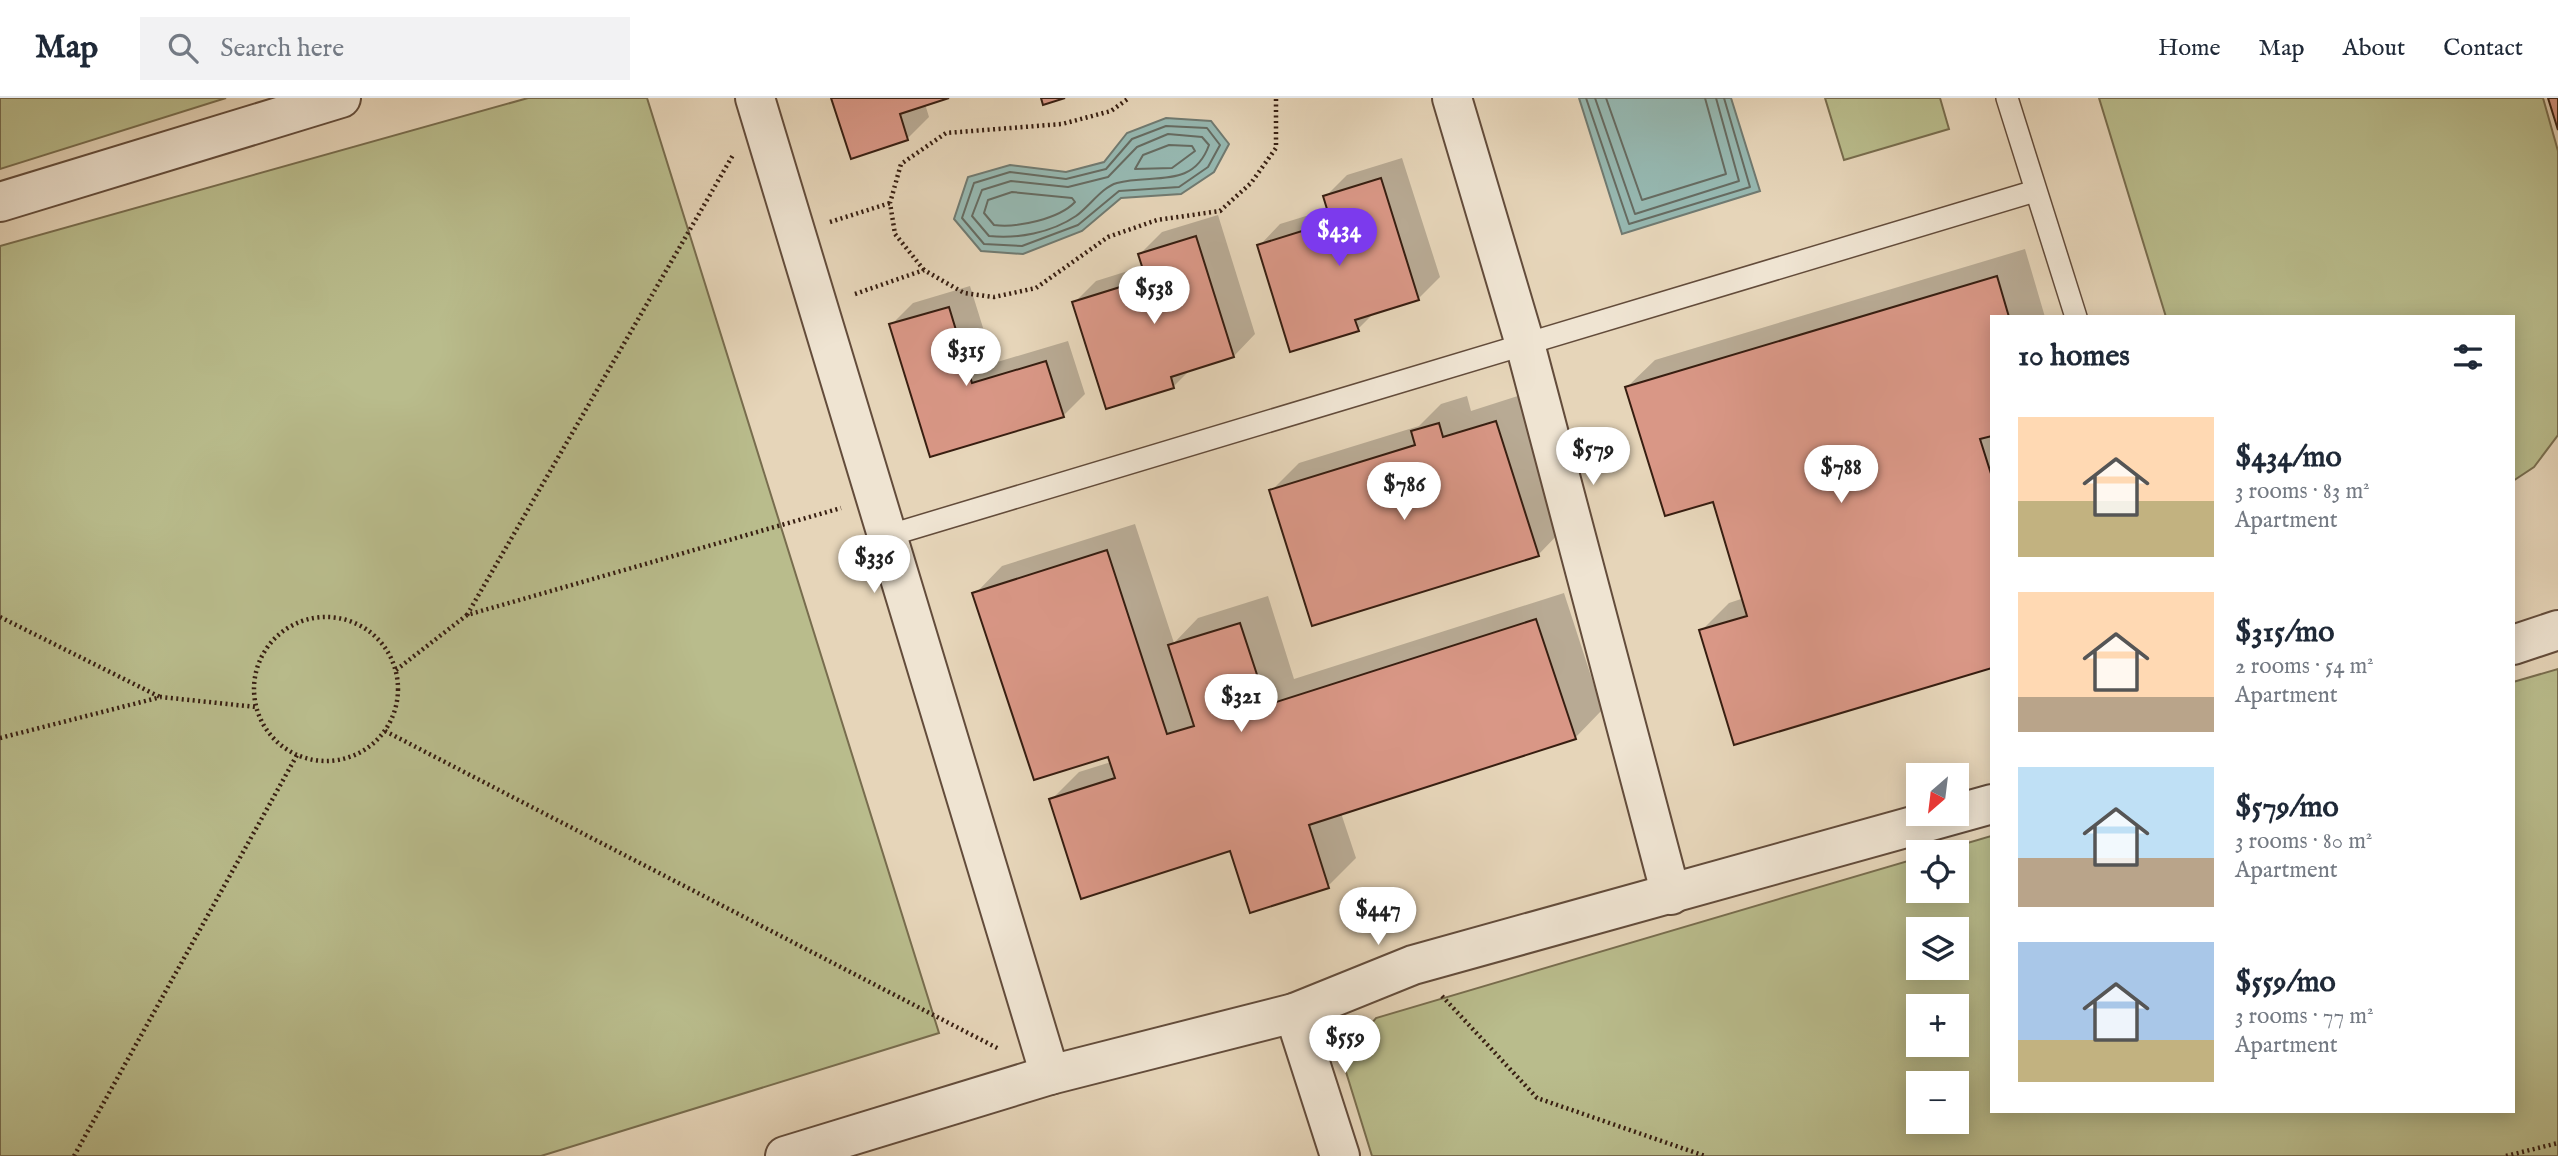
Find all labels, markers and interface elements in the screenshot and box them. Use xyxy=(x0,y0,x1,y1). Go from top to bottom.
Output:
search box xyxy=(140,17,630,80)
text: Map xyxy=(35,27,98,69)
icon: search xyxy=(164,29,202,67)
text: Search here xyxy=(220,32,344,65)
text: Home xyxy=(2158,33,2221,64)
text: Map xyxy=(2259,33,2305,64)
text: About xyxy=(2343,33,2405,64)
text: Contact xyxy=(2443,33,2523,64)
pin: $434 xyxy=(1298,208,1380,268)
text: $434 xyxy=(1317,216,1361,245)
pin: $538 xyxy=(1113,266,1195,326)
text: $538 xyxy=(1135,274,1173,303)
pin: $315 xyxy=(925,328,1007,388)
text: $315 xyxy=(947,336,985,365)
text: 10 homes xyxy=(2018,338,2130,376)
icon: filters xyxy=(2449,338,2487,376)
pin: $579 xyxy=(1552,428,1634,487)
text: $579 xyxy=(1572,435,1614,464)
text: $434/mo xyxy=(2235,439,2342,477)
icon: home xyxy=(2074,445,2158,529)
pin: $788 xyxy=(1800,446,1882,505)
text: $788 xyxy=(1820,453,1862,482)
pin: $786 xyxy=(1363,462,1445,522)
text: $786 xyxy=(1383,470,1425,499)
text: 3 rooms · 83 m² xyxy=(2235,477,2370,506)
text: Apartment xyxy=(2235,506,2338,535)
pin: $336 xyxy=(833,536,915,595)
text: $336 xyxy=(854,543,894,572)
text: $315/mo xyxy=(2235,614,2334,652)
icon: home xyxy=(2074,620,2158,704)
text: 2 rooms · 54 m² xyxy=(2235,652,2374,681)
pin: $321 xyxy=(1200,674,1282,734)
text: Apartment xyxy=(2235,681,2338,710)
text: $321 xyxy=(1221,682,1261,711)
north arrow xyxy=(1906,763,1969,826)
map controls xyxy=(1906,763,1969,1134)
text: $579/mo xyxy=(2235,789,2339,827)
icon: home xyxy=(2074,795,2158,879)
text: 3 rooms · 80 m² xyxy=(2235,827,2372,856)
button: locate xyxy=(1906,840,1969,903)
text: Apartment xyxy=(2235,856,2338,885)
pin: $447 xyxy=(1337,888,1419,947)
text: $447 xyxy=(1355,895,1401,924)
button: layers xyxy=(1906,917,1969,980)
text: $559/mo xyxy=(2235,964,2336,1002)
icon: home xyxy=(2074,970,2158,1054)
button: + xyxy=(1906,994,1969,1057)
text: 3 rooms · 77 m² xyxy=(2235,1002,2374,1031)
pin: $559 xyxy=(1304,1016,1386,1075)
text: $559 xyxy=(1325,1023,1365,1052)
text: Apartment xyxy=(2235,1031,2338,1060)
button: − xyxy=(1906,1071,1969,1134)

